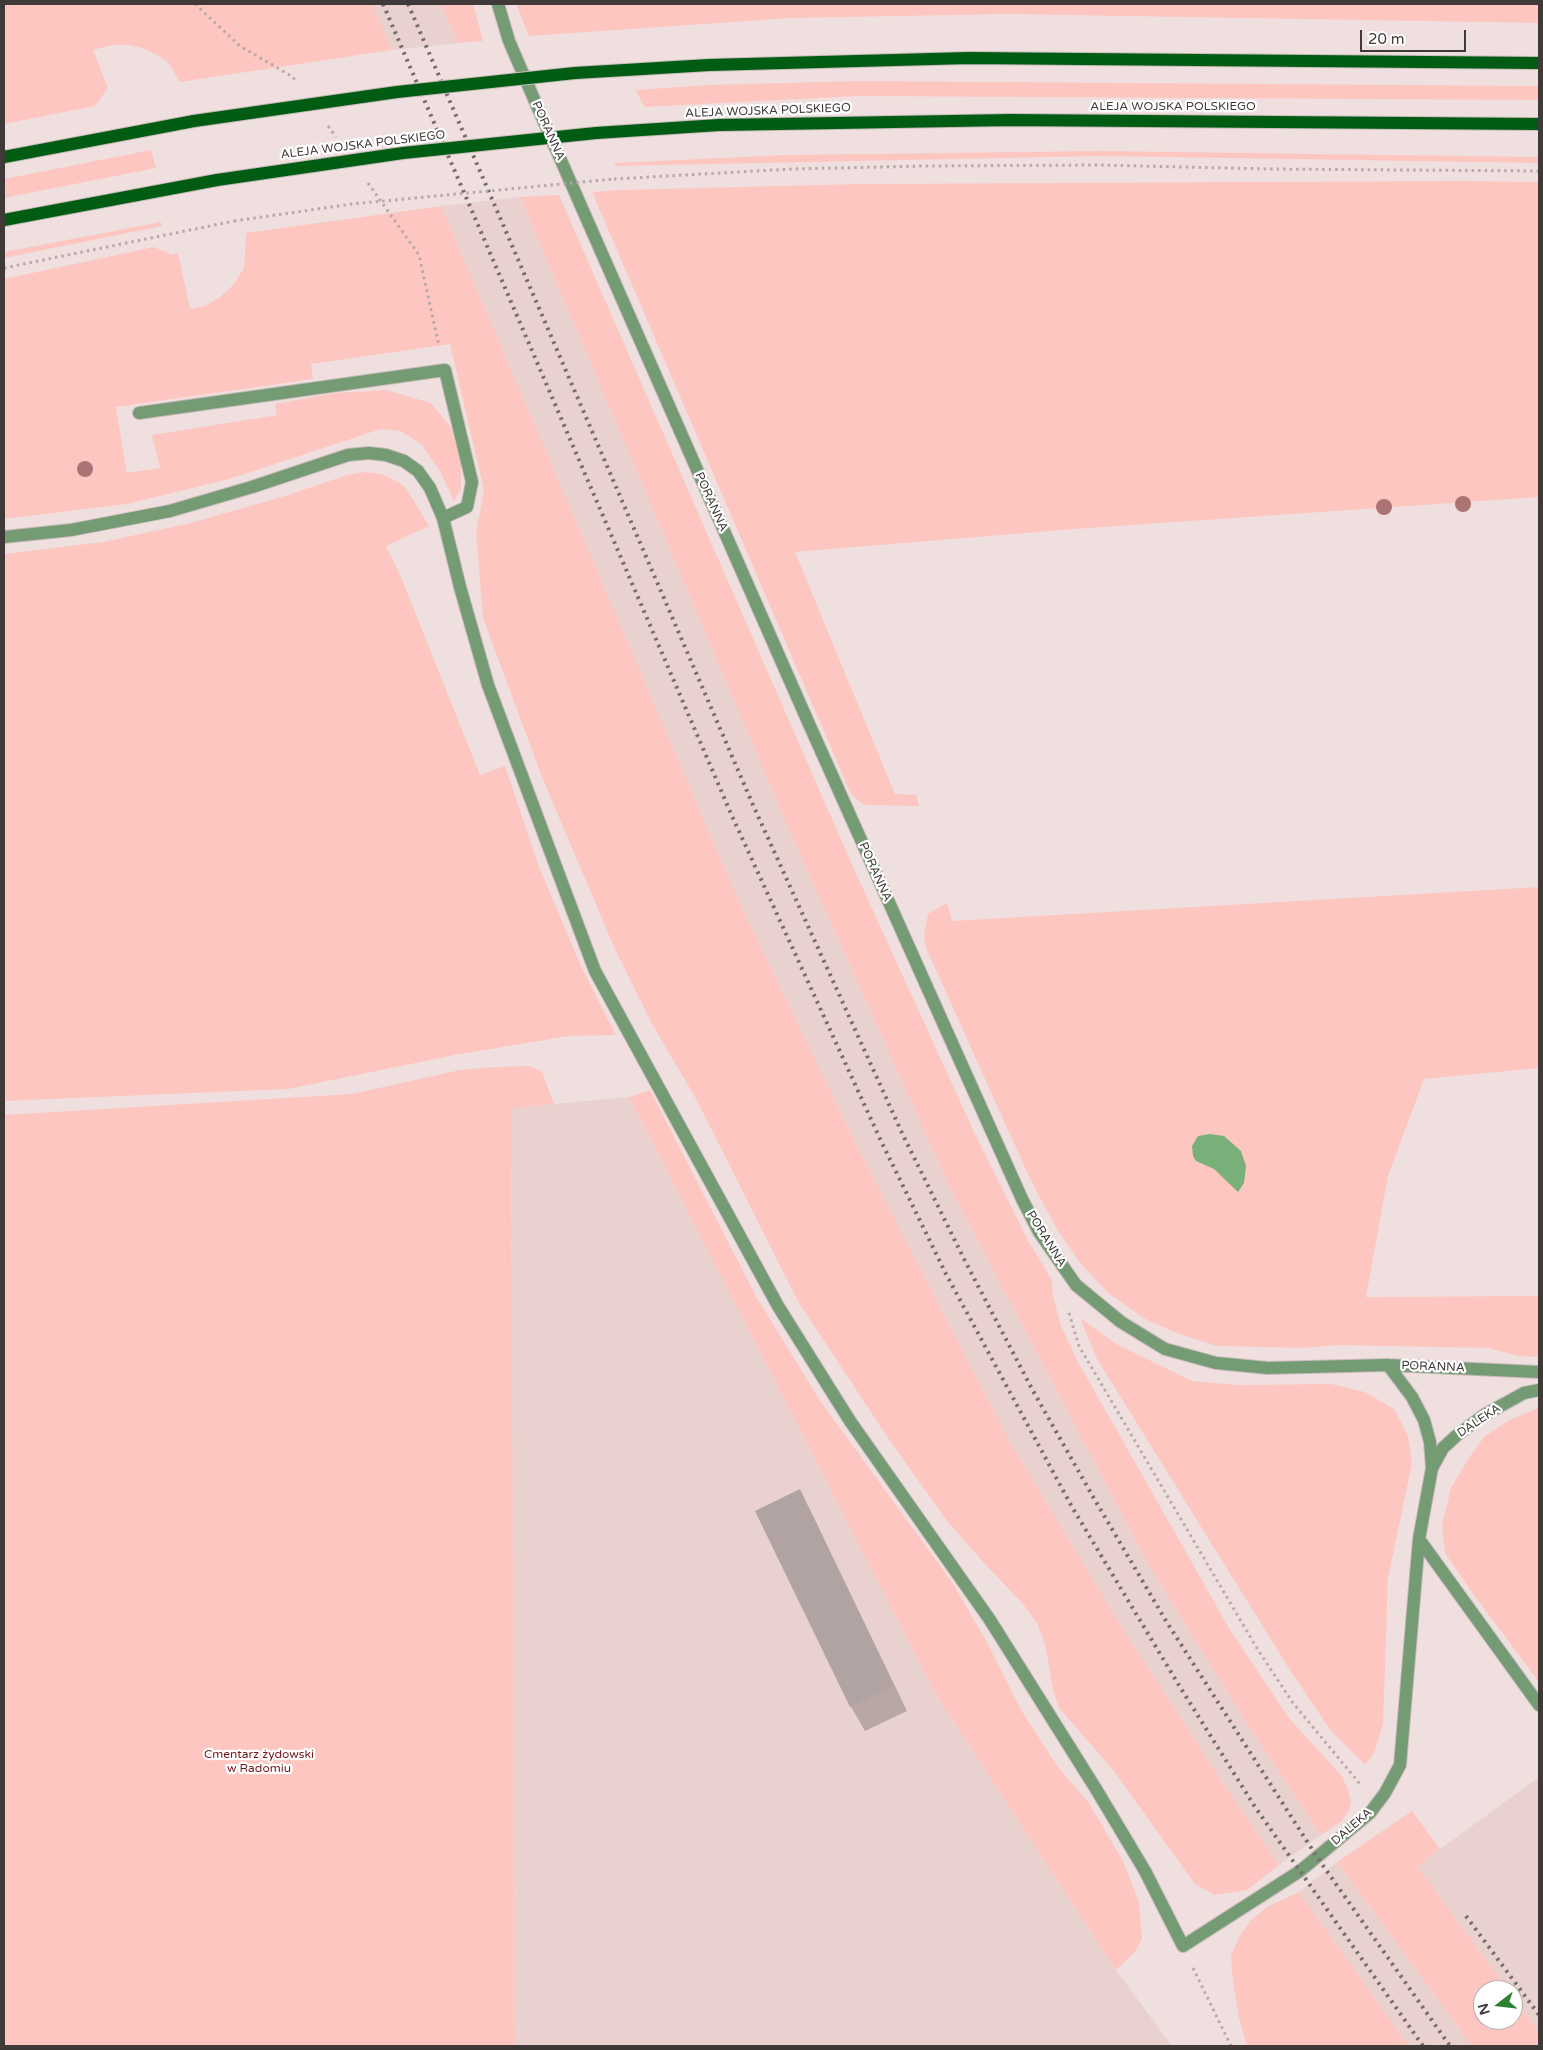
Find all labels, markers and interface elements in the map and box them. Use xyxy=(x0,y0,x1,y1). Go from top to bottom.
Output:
scale bar xyxy=(1363,20,1469,52)
text: 20 m xyxy=(1368,30,1405,48)
street label: PORANNA xyxy=(529,99,567,163)
street label: ALEJA WOJSKA POLSKIEGO xyxy=(1090,100,1256,114)
street label: ALEJA WOJSKA POLSKIEGO xyxy=(685,101,851,121)
street label: ALEJA WOJSKA POLSKIEGO xyxy=(280,128,446,162)
street label: PORANNA xyxy=(692,470,730,534)
street label: PORANNA xyxy=(856,840,894,904)
street label: PORANNA xyxy=(1023,1208,1069,1270)
street label: PORANNA xyxy=(1401,1359,1465,1375)
street label: DALEKA xyxy=(1455,1401,1503,1441)
park label: Cmentarz żydowski w Radomiu xyxy=(204,1748,314,1776)
street label: DALEKA xyxy=(1329,1805,1375,1849)
north arrow xyxy=(1473,1980,1523,2030)
text: N xyxy=(1474,2001,1494,2017)

